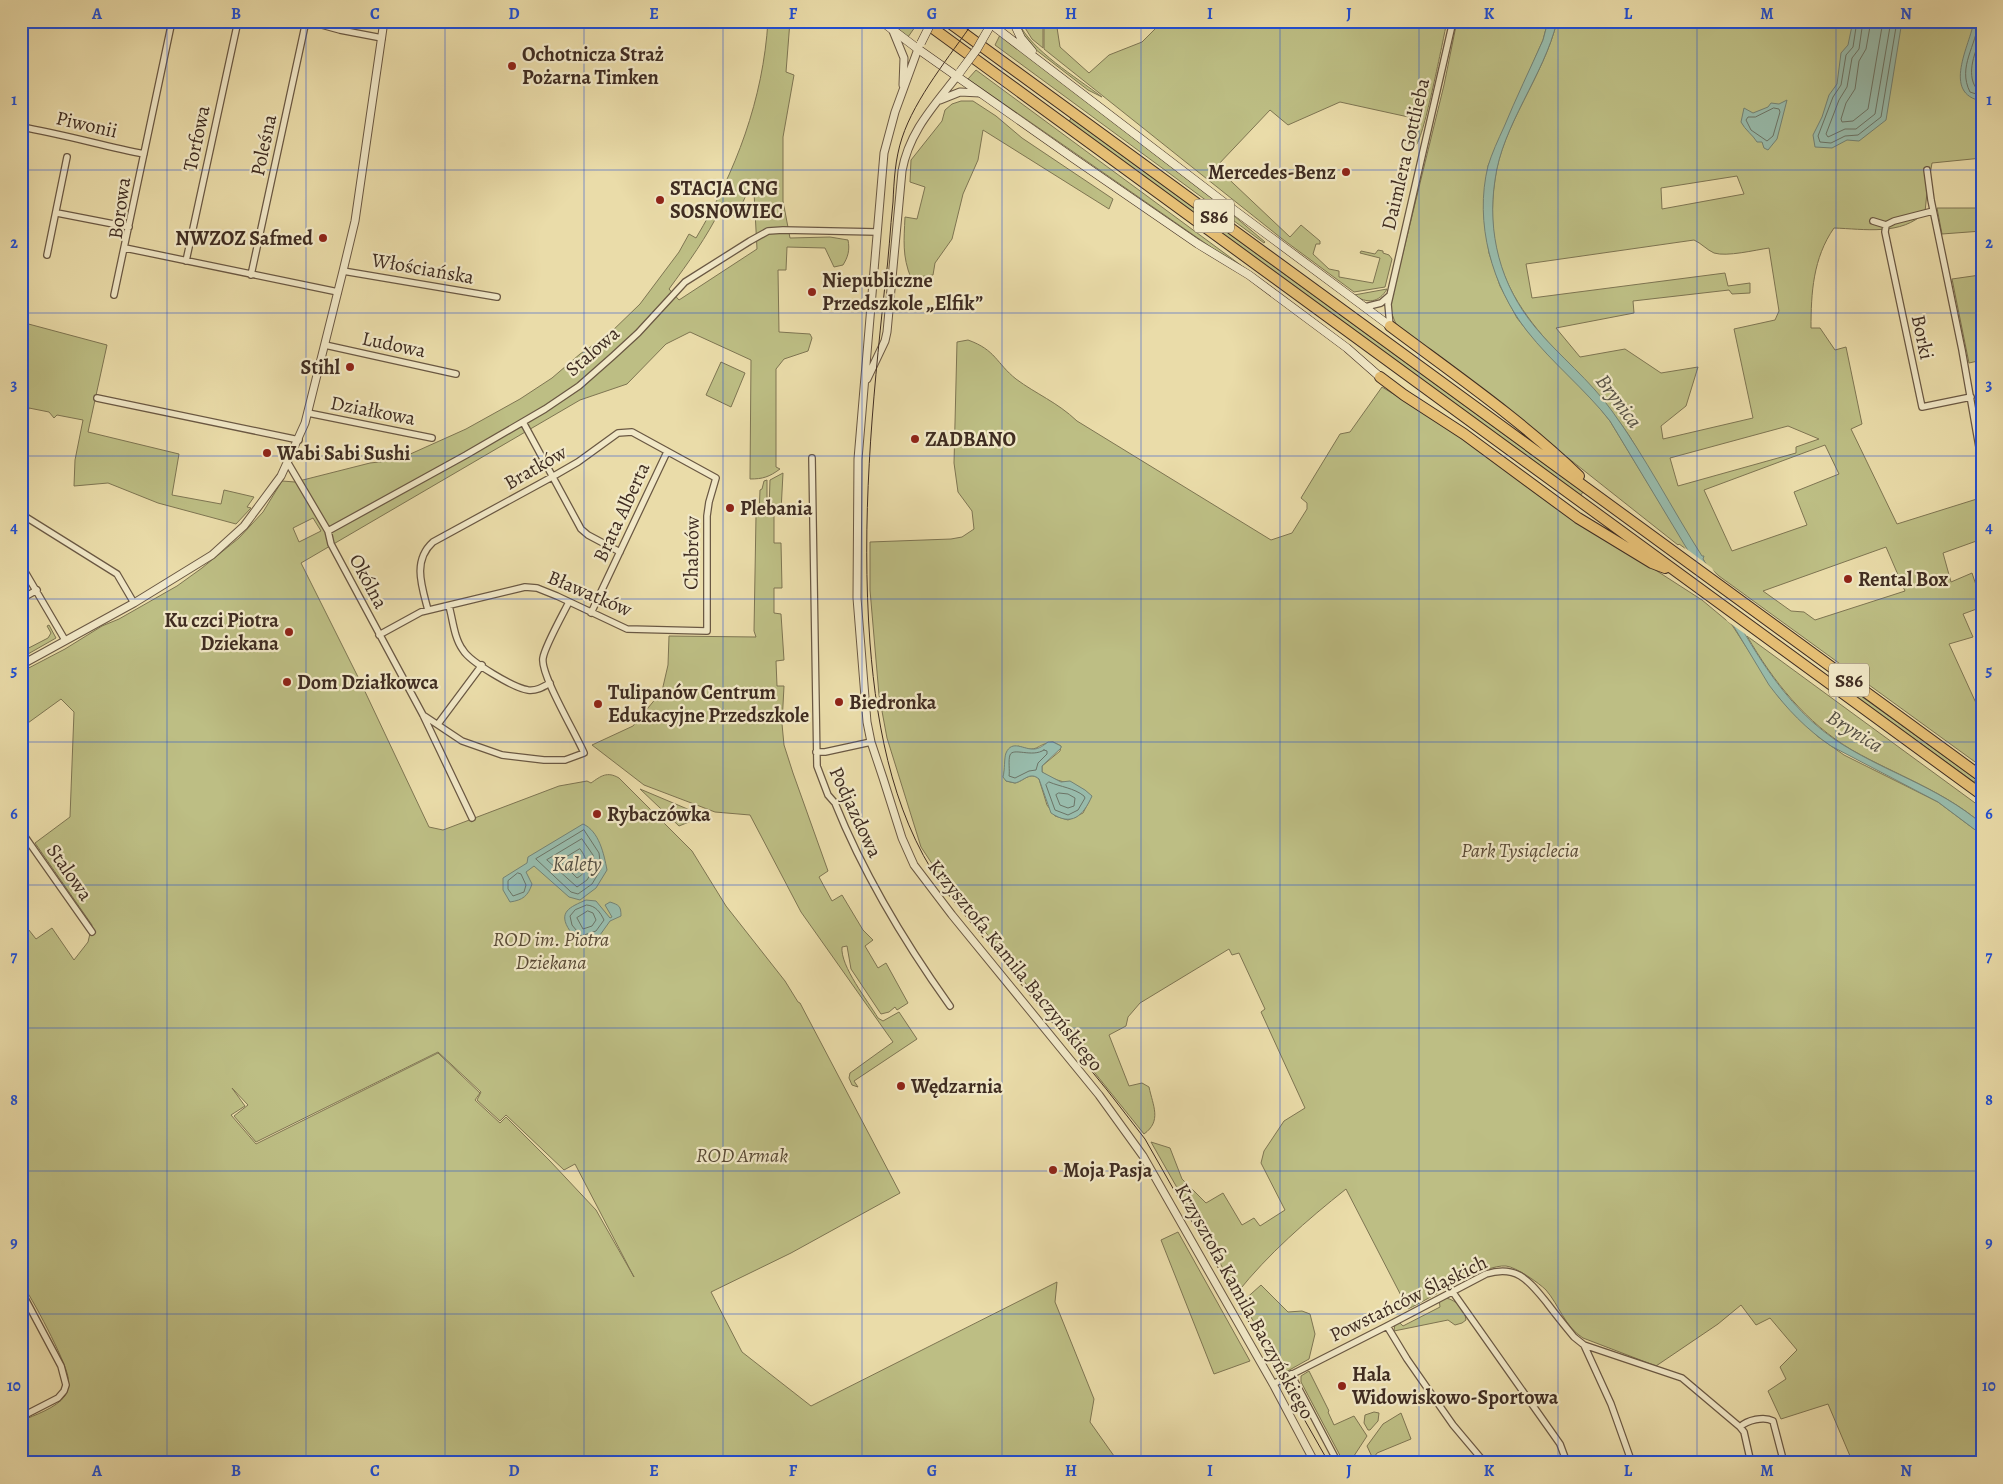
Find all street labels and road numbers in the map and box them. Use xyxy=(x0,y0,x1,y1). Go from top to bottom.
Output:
street label: Daimlera Gottlieba xyxy=(1375,75,1436,233)
street label: Torfowa xyxy=(176,102,217,173)
street label: Piwonii xyxy=(53,104,120,145)
street label: Poleśna xyxy=(244,111,283,178)
street label: Borowa xyxy=(102,175,137,241)
road number: S86 xyxy=(1194,200,1234,232)
street label: Włościańska xyxy=(369,246,477,291)
street label: Borki xyxy=(1905,312,1940,362)
street label: Stalowa xyxy=(559,320,626,383)
street label: Ludowa xyxy=(360,325,429,365)
street label: Działkowa xyxy=(328,389,418,432)
street label: Bratków xyxy=(499,438,572,496)
street label: Brata Alberta xyxy=(587,457,657,567)
street label: Chabrów xyxy=(677,515,706,590)
street label: Okólna xyxy=(343,549,395,614)
street label: Bławatków xyxy=(543,564,637,624)
road number: S86 xyxy=(1829,664,1869,696)
street label: Podjazdowa xyxy=(823,762,889,863)
street label: Stalowa xyxy=(40,838,99,907)
street label: Krzysztofa Kamila Baczyńskiego xyxy=(922,854,1110,1077)
street label: Krzysztofa Kamila Baczyńskiego xyxy=(1168,1179,1321,1424)
street label: Powstańców Śląskich xyxy=(1325,1248,1492,1348)

